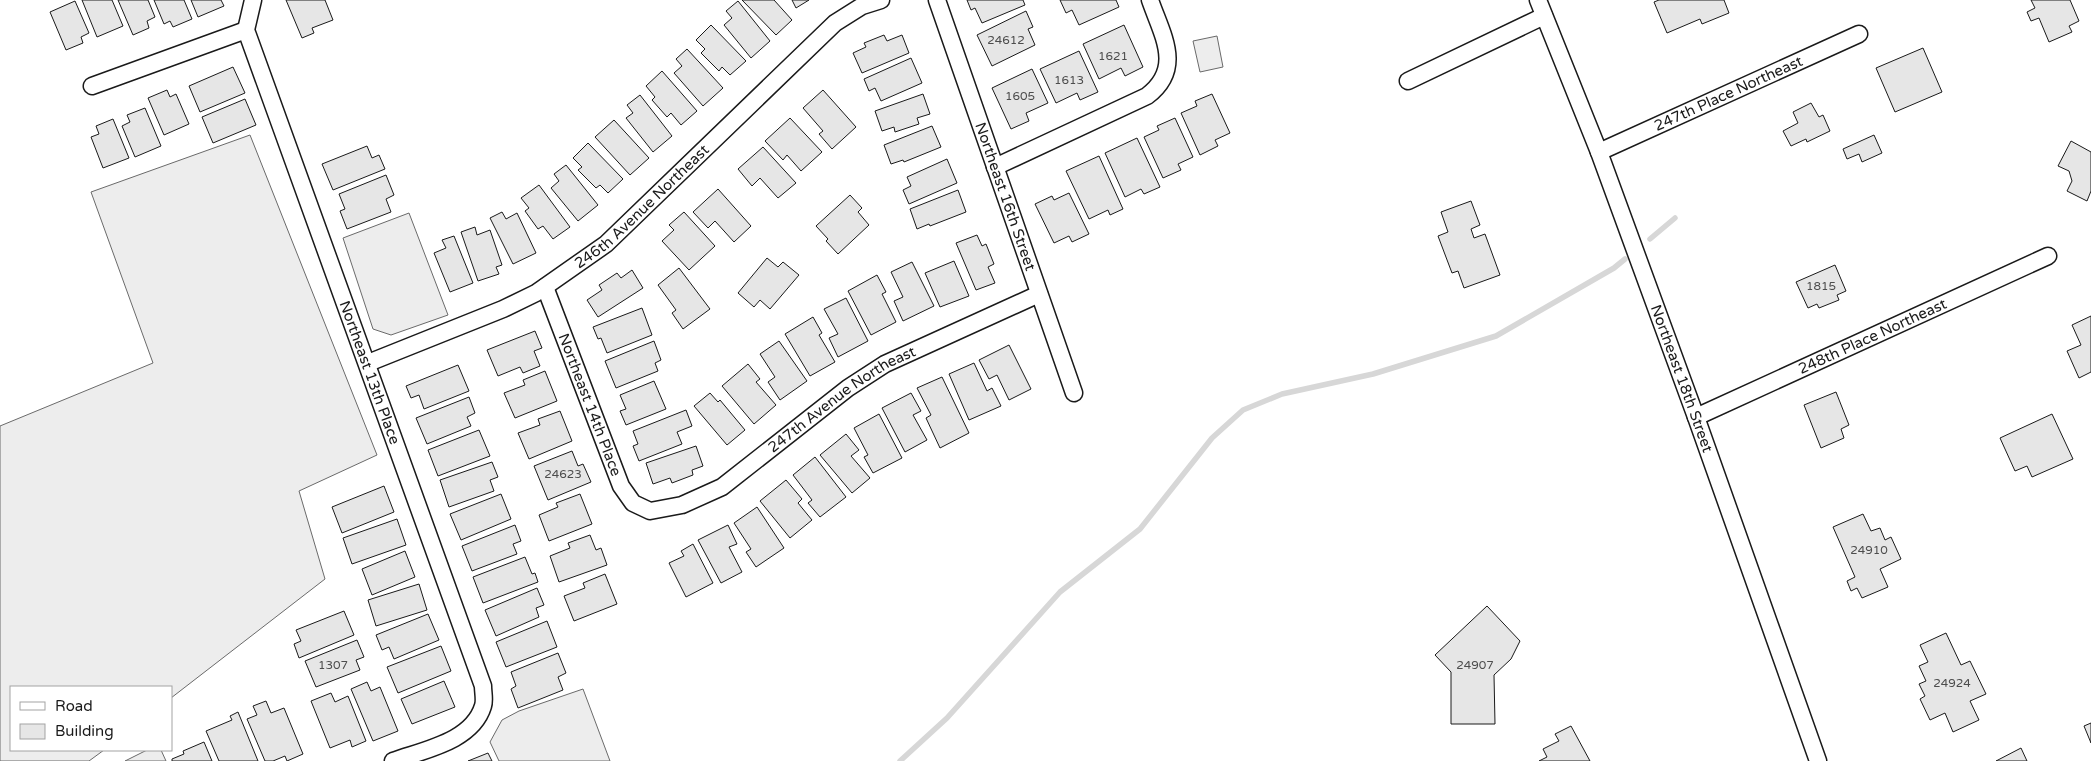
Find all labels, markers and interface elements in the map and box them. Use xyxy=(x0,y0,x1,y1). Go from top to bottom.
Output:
house number: 24612 xyxy=(987,33,1025,47)
house number: 1621 xyxy=(1098,49,1128,63)
street label: 247th Place Northeast xyxy=(1651,52,1806,135)
house number: 1613 xyxy=(1054,73,1084,87)
house number: 1605 xyxy=(1005,89,1035,103)
street label: Northeast 16th Street xyxy=(971,120,1040,273)
street label: 246th Avenue Northeast xyxy=(571,140,713,272)
house number: 1815 xyxy=(1806,279,1836,293)
street label: 248th Place Northeast xyxy=(1795,295,1950,378)
street label: Northeast 13th Place xyxy=(336,298,404,447)
street label: Northeast 18th Street xyxy=(1647,302,1717,455)
street label: Northeast 14th Place xyxy=(555,331,625,479)
street label: 247th Avenue Northeast xyxy=(764,342,919,456)
house number: 24623 xyxy=(544,467,582,481)
house number: 24910 xyxy=(1850,543,1888,557)
house number: 1307 xyxy=(318,658,348,672)
house number: 24907 xyxy=(1456,658,1494,672)
house number: 24924 xyxy=(1933,676,1971,690)
legend xyxy=(10,686,172,751)
text: Road xyxy=(55,697,93,715)
text: Building xyxy=(55,722,114,740)

